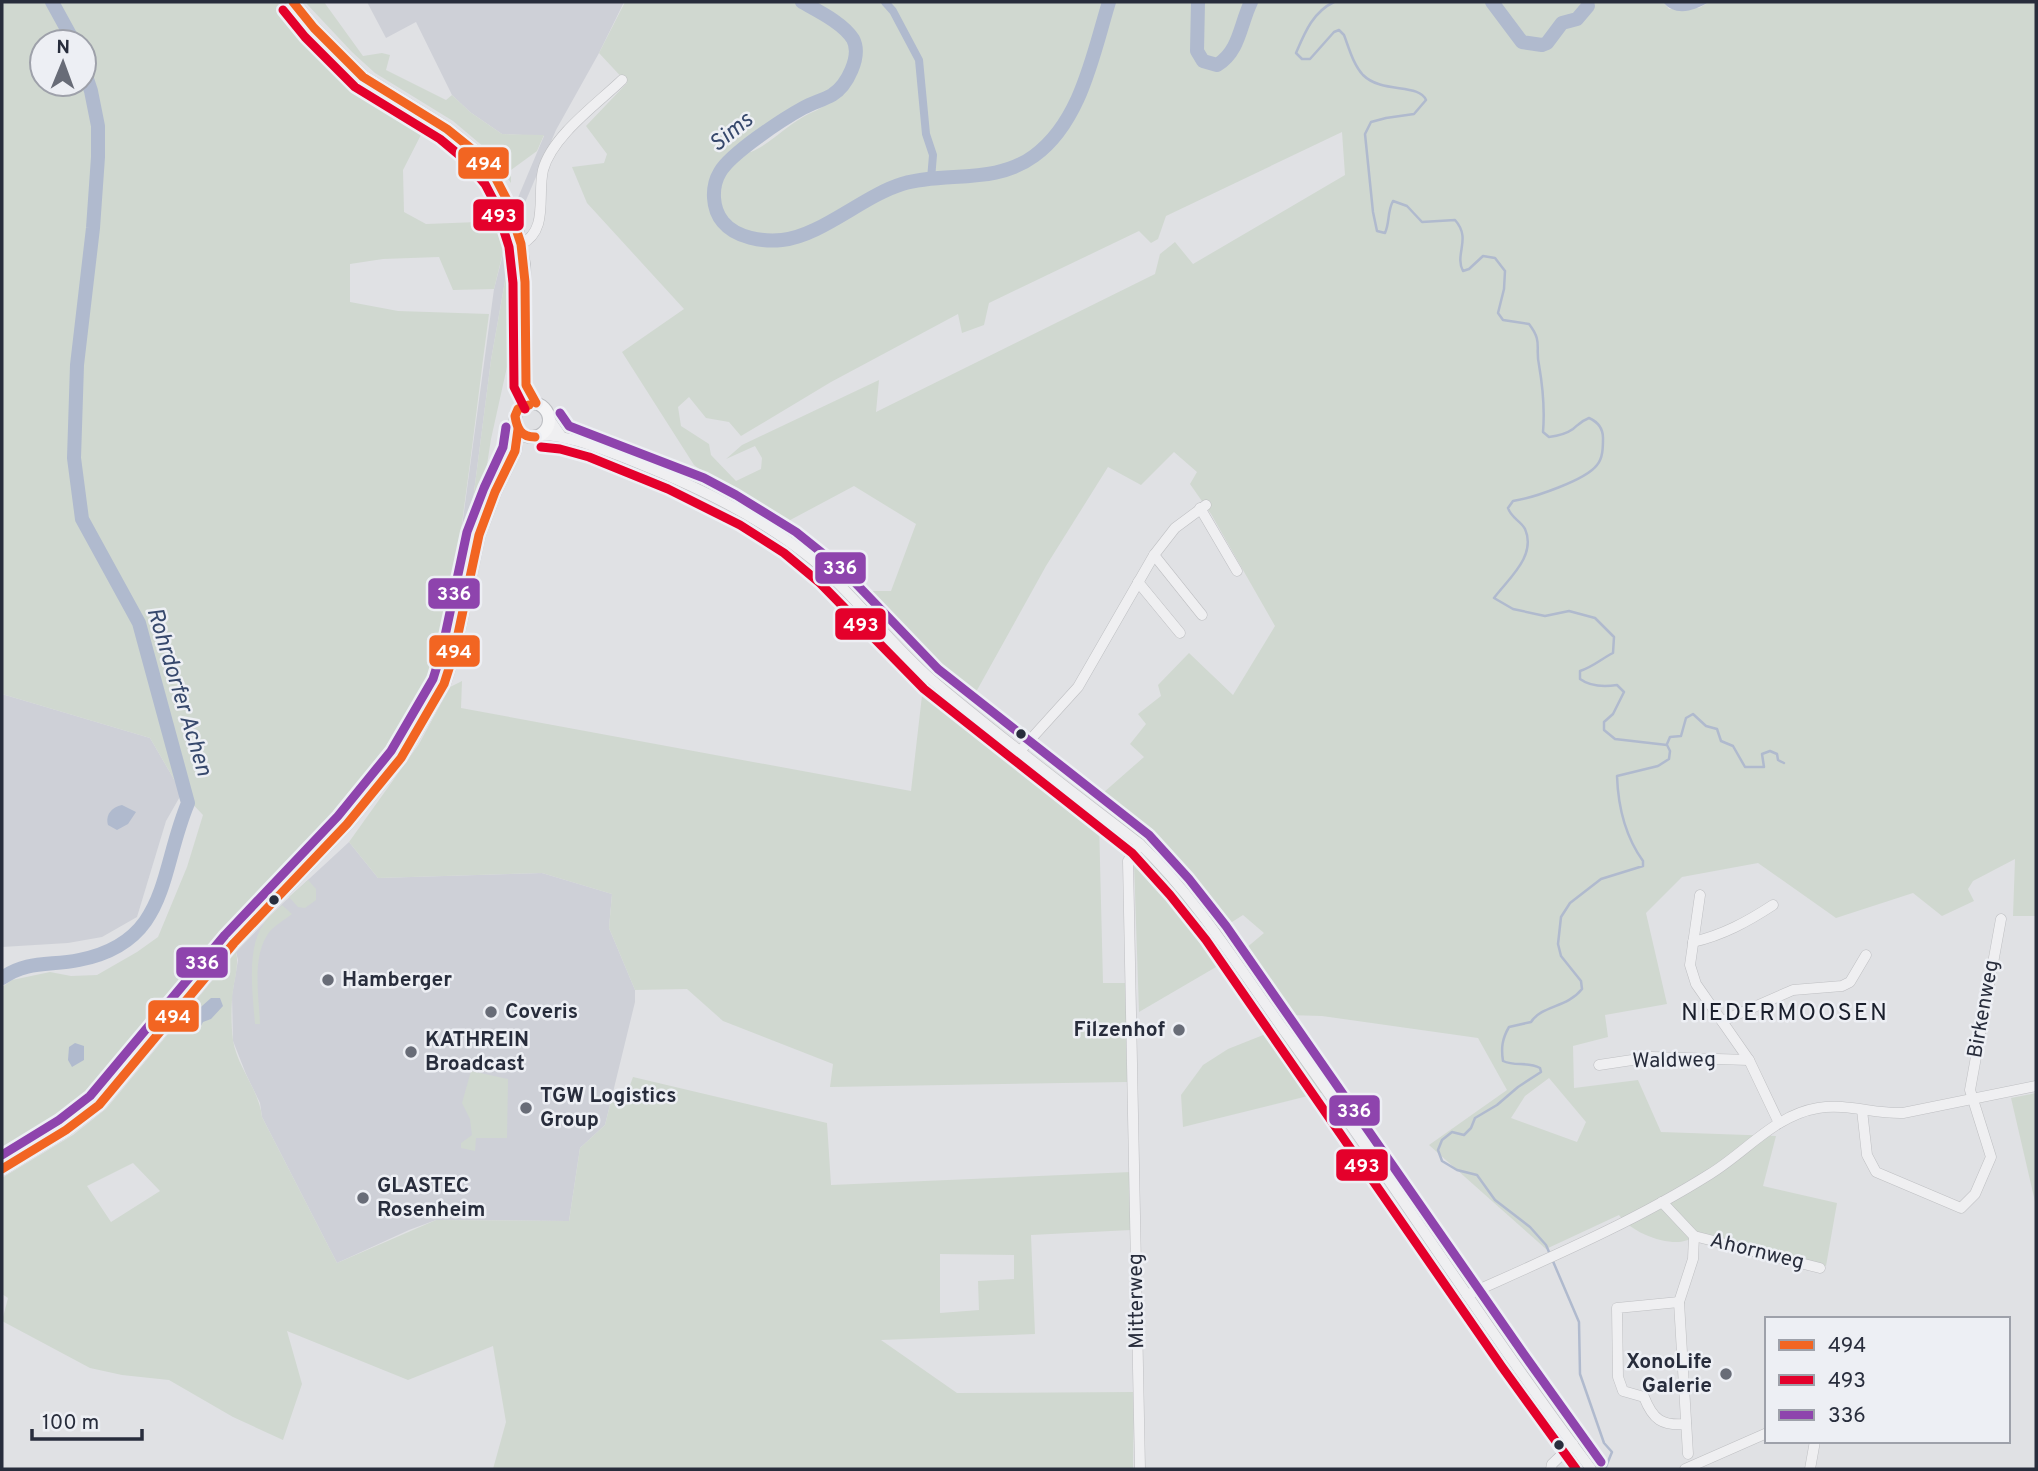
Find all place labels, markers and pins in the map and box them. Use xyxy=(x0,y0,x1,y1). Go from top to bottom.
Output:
unlabelled marker xyxy=(1014,727,1028,741)
unlabelled marker xyxy=(267,893,281,907)
place label: Hamberger xyxy=(342,967,452,994)
marker: Hamberger xyxy=(320,972,336,988)
place label: Coveris xyxy=(505,999,578,1026)
marker: Coveris xyxy=(483,1004,499,1020)
place label: Filzenhof xyxy=(1074,1017,1165,1044)
marker: Filzenhof xyxy=(1171,1022,1187,1038)
place label: KATHREIN Broadcast xyxy=(425,1027,529,1078)
marker: KATHREIN Broadcast xyxy=(403,1044,419,1060)
place label: TGW Logistics Group xyxy=(540,1083,677,1134)
marker: TGW Logistics Group xyxy=(518,1100,534,1116)
place label: GLASTEC Rosenheim xyxy=(377,1173,485,1224)
marker: GLASTEC Rosenheim xyxy=(355,1190,371,1206)
place label: XonoLife Galerie xyxy=(1626,1349,1712,1400)
marker: XonoLife Galerie xyxy=(1718,1366,1734,1382)
unlabelled marker xyxy=(1552,1438,1566,1452)

